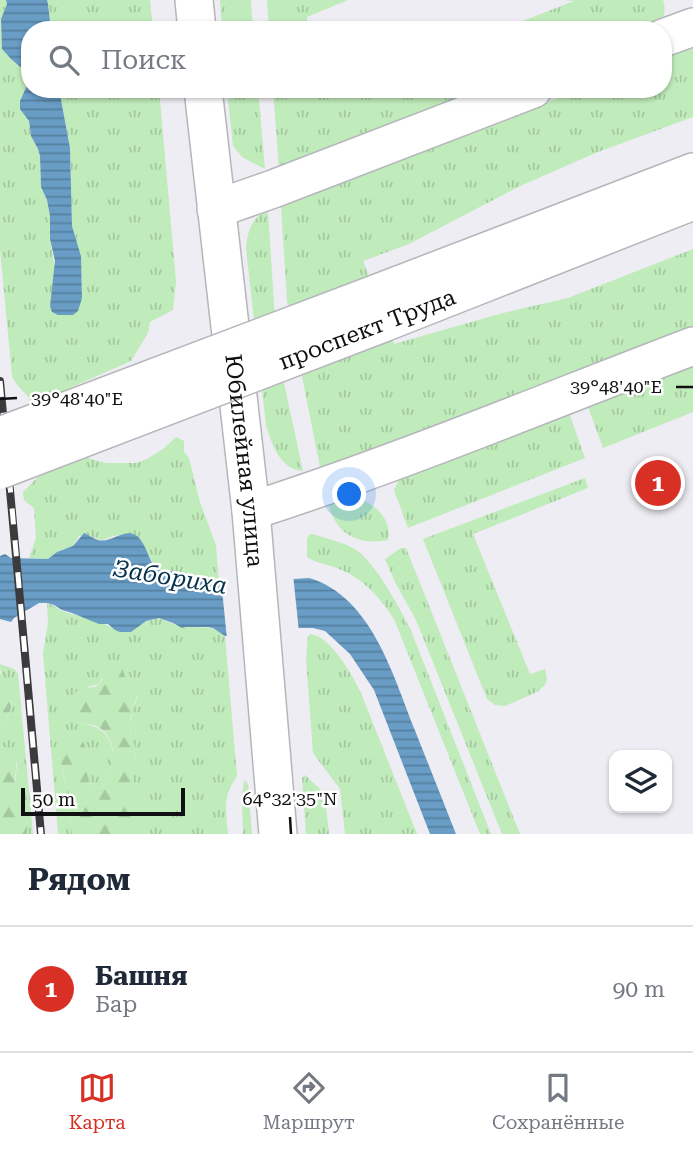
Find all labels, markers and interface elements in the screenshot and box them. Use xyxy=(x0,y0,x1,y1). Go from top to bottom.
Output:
search box xyxy=(21,21,672,98)
icon: search xyxy=(45,41,83,79)
text: Поиск xyxy=(101,45,187,75)
street label: проспект Труда xyxy=(275,283,460,376)
street label: Юбилейная улица xyxy=(219,353,269,569)
text: 39°48'40"E xyxy=(570,376,662,397)
text: 39°48'40"E xyxy=(31,388,123,409)
pin: 1 xyxy=(635,457,681,509)
your location xyxy=(332,477,366,511)
water label: Забориха xyxy=(111,554,229,600)
map controls xyxy=(609,750,672,813)
button: layers xyxy=(609,750,672,813)
scale bar xyxy=(21,785,186,817)
text: 50 m xyxy=(32,788,75,811)
text: 64°32'35"N xyxy=(243,788,337,809)
text: Рядом xyxy=(28,862,130,897)
text: Башня xyxy=(95,961,187,991)
text: 1 xyxy=(45,976,57,1003)
text: 90 m xyxy=(612,976,665,1003)
text: Бар xyxy=(95,991,137,1018)
tab: Карта xyxy=(69,1069,126,1134)
tab: Маршрут xyxy=(263,1069,355,1134)
tab: Сохранённые xyxy=(492,1069,624,1134)

